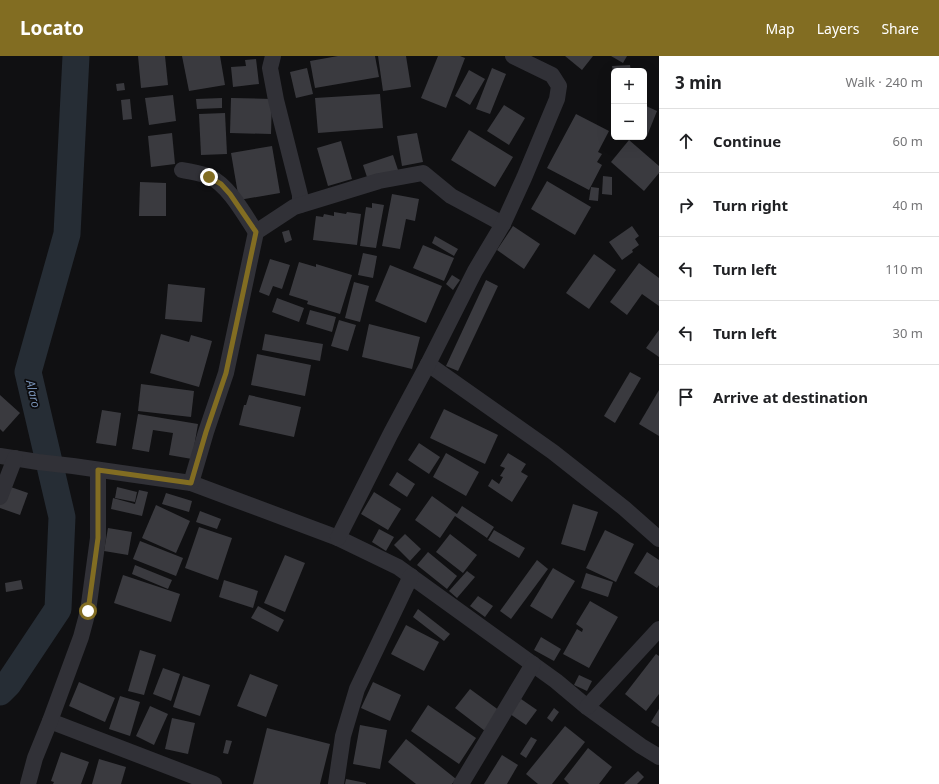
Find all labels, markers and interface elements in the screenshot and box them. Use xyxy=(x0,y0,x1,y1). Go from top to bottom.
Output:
text: Locato xyxy=(20,15,84,41)
text: Map xyxy=(766,19,795,38)
text: Layers xyxy=(817,19,859,38)
text: Share xyxy=(881,19,919,38)
map controls xyxy=(611,68,647,140)
button: + xyxy=(611,68,647,104)
text: 3 min xyxy=(675,71,722,94)
text: Walk · 240 m xyxy=(845,73,923,91)
button: − xyxy=(611,104,647,140)
icon: ahead xyxy=(675,130,697,152)
text: Continue xyxy=(713,131,781,151)
text: 60 m xyxy=(893,132,923,150)
route end xyxy=(200,168,218,186)
icon: right xyxy=(675,194,697,216)
text: Turn right xyxy=(713,195,788,215)
text: 40 m xyxy=(893,196,923,214)
icon: left xyxy=(675,258,697,280)
text: Turn left xyxy=(713,259,777,279)
text: 110 m xyxy=(885,260,923,278)
icon: left xyxy=(675,322,697,344)
text: Turn left xyxy=(713,323,777,343)
text: 30 m xyxy=(893,324,923,342)
water label: Alaro xyxy=(22,377,45,410)
icon: arrive xyxy=(675,386,697,408)
text: Arrive at destination xyxy=(713,387,868,407)
route start xyxy=(79,602,97,620)

